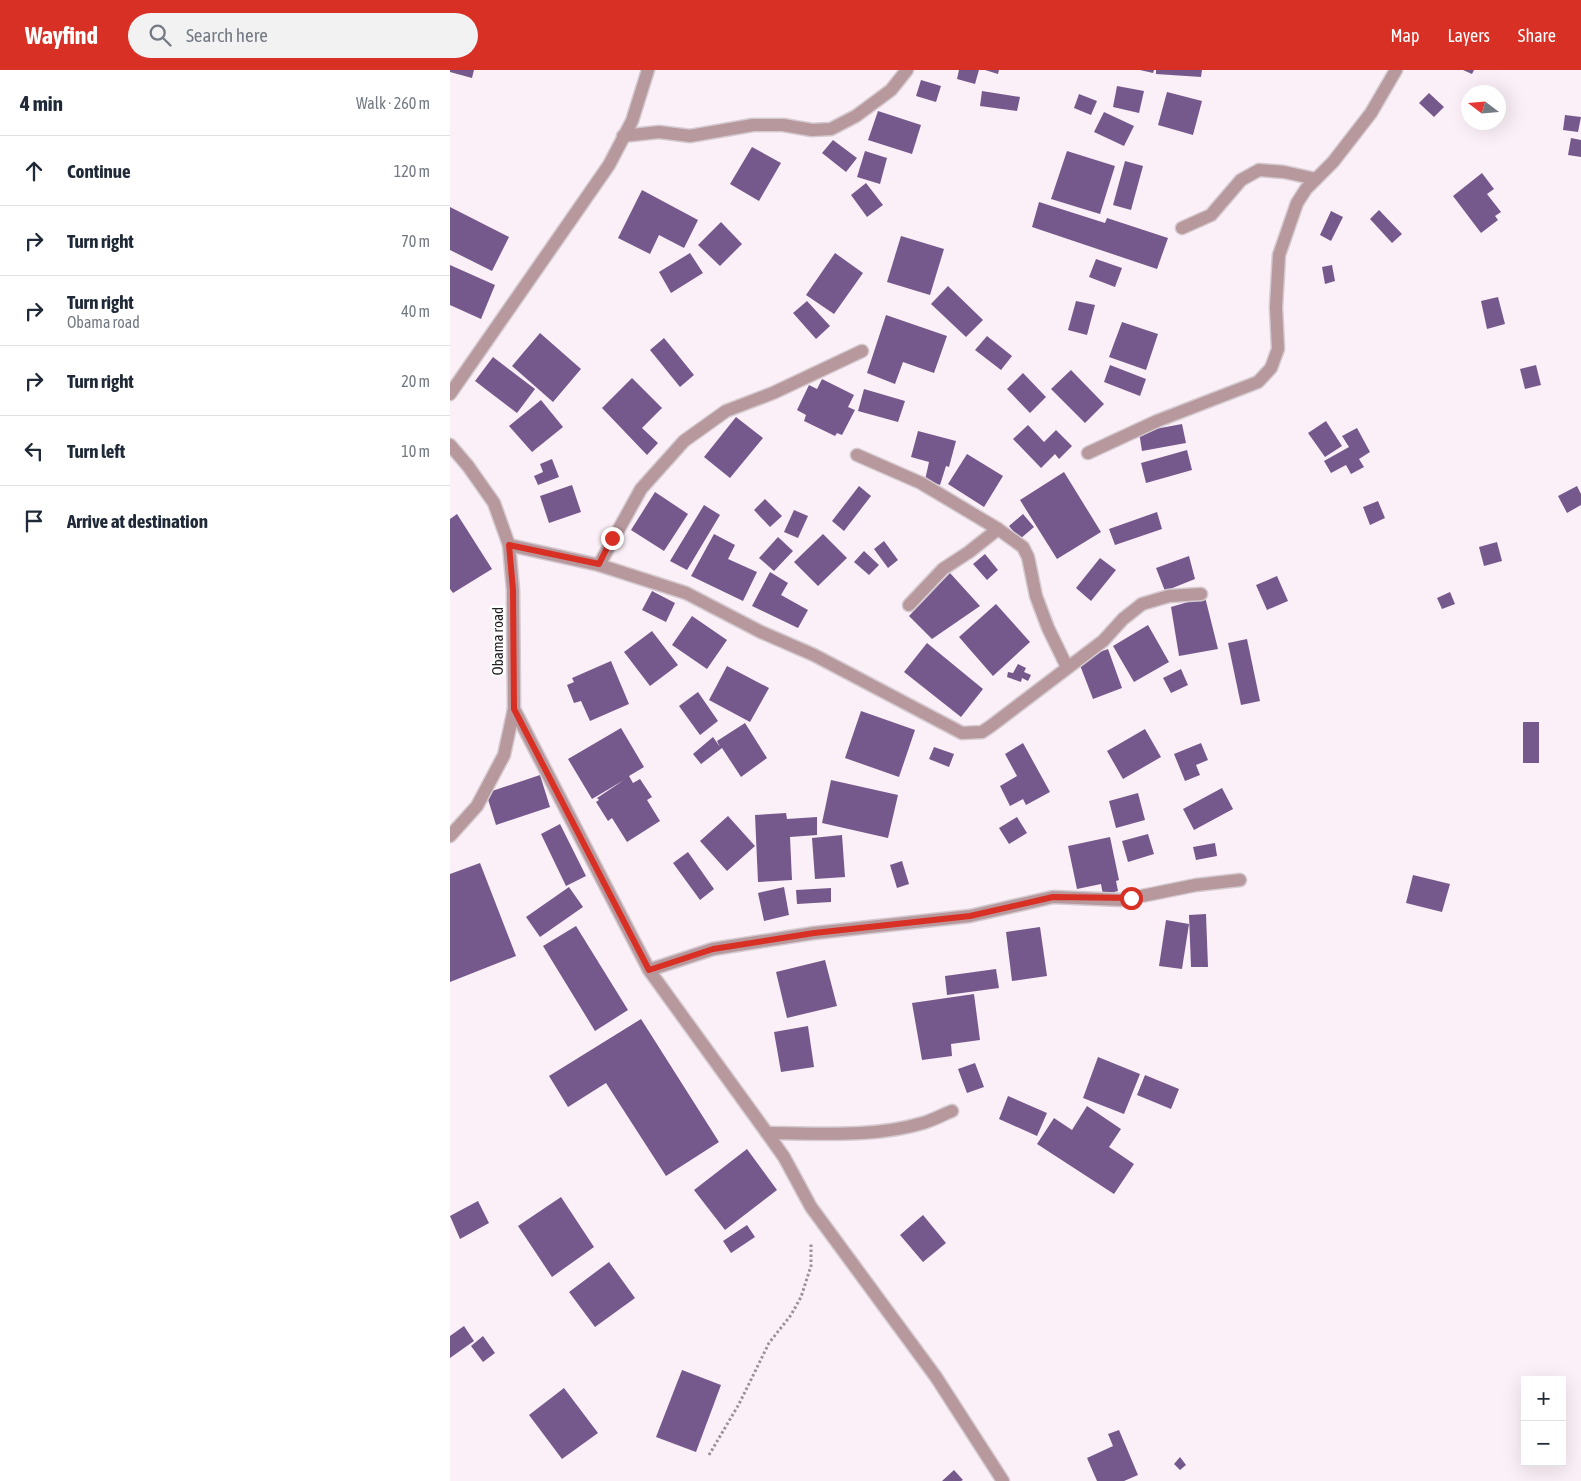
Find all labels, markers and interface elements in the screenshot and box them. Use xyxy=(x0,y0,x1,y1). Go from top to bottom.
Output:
search box xyxy=(128,13,478,58)
icon: search xyxy=(146,21,174,49)
text: Wayfind xyxy=(25,22,98,49)
text: Search here xyxy=(186,24,268,46)
text: Map xyxy=(1390,25,1419,46)
text: Layers xyxy=(1447,25,1490,46)
text: Share xyxy=(1518,25,1556,46)
north arrow xyxy=(1461,85,1506,130)
text: 4 min xyxy=(20,91,63,115)
text: Walk · 260 m xyxy=(356,94,430,112)
icon: ahead xyxy=(20,157,48,185)
text: Continue xyxy=(67,160,131,182)
text: 120 m xyxy=(394,162,430,180)
icon: right xyxy=(20,227,48,255)
text: Turn right xyxy=(67,230,134,252)
text: 70 m xyxy=(401,232,430,250)
text: Turn right xyxy=(67,291,134,313)
icon: right xyxy=(20,297,48,325)
text: 40 m xyxy=(401,302,430,320)
text: Obama road xyxy=(67,313,140,331)
icon: right xyxy=(20,367,48,395)
text: Turn right xyxy=(67,370,134,392)
text: 20 m xyxy=(401,372,430,390)
icon: left xyxy=(20,437,48,465)
text: Turn left xyxy=(67,440,125,462)
text: 10 m xyxy=(401,442,430,460)
icon: arrive xyxy=(20,507,48,535)
text: Arrive at destination xyxy=(67,510,208,532)
route end xyxy=(601,527,624,550)
street label: Obama road xyxy=(489,607,506,675)
route start xyxy=(1120,887,1143,910)
map controls xyxy=(1521,1376,1566,1466)
button: + xyxy=(1521,1376,1566,1421)
button: − xyxy=(1521,1421,1566,1466)

